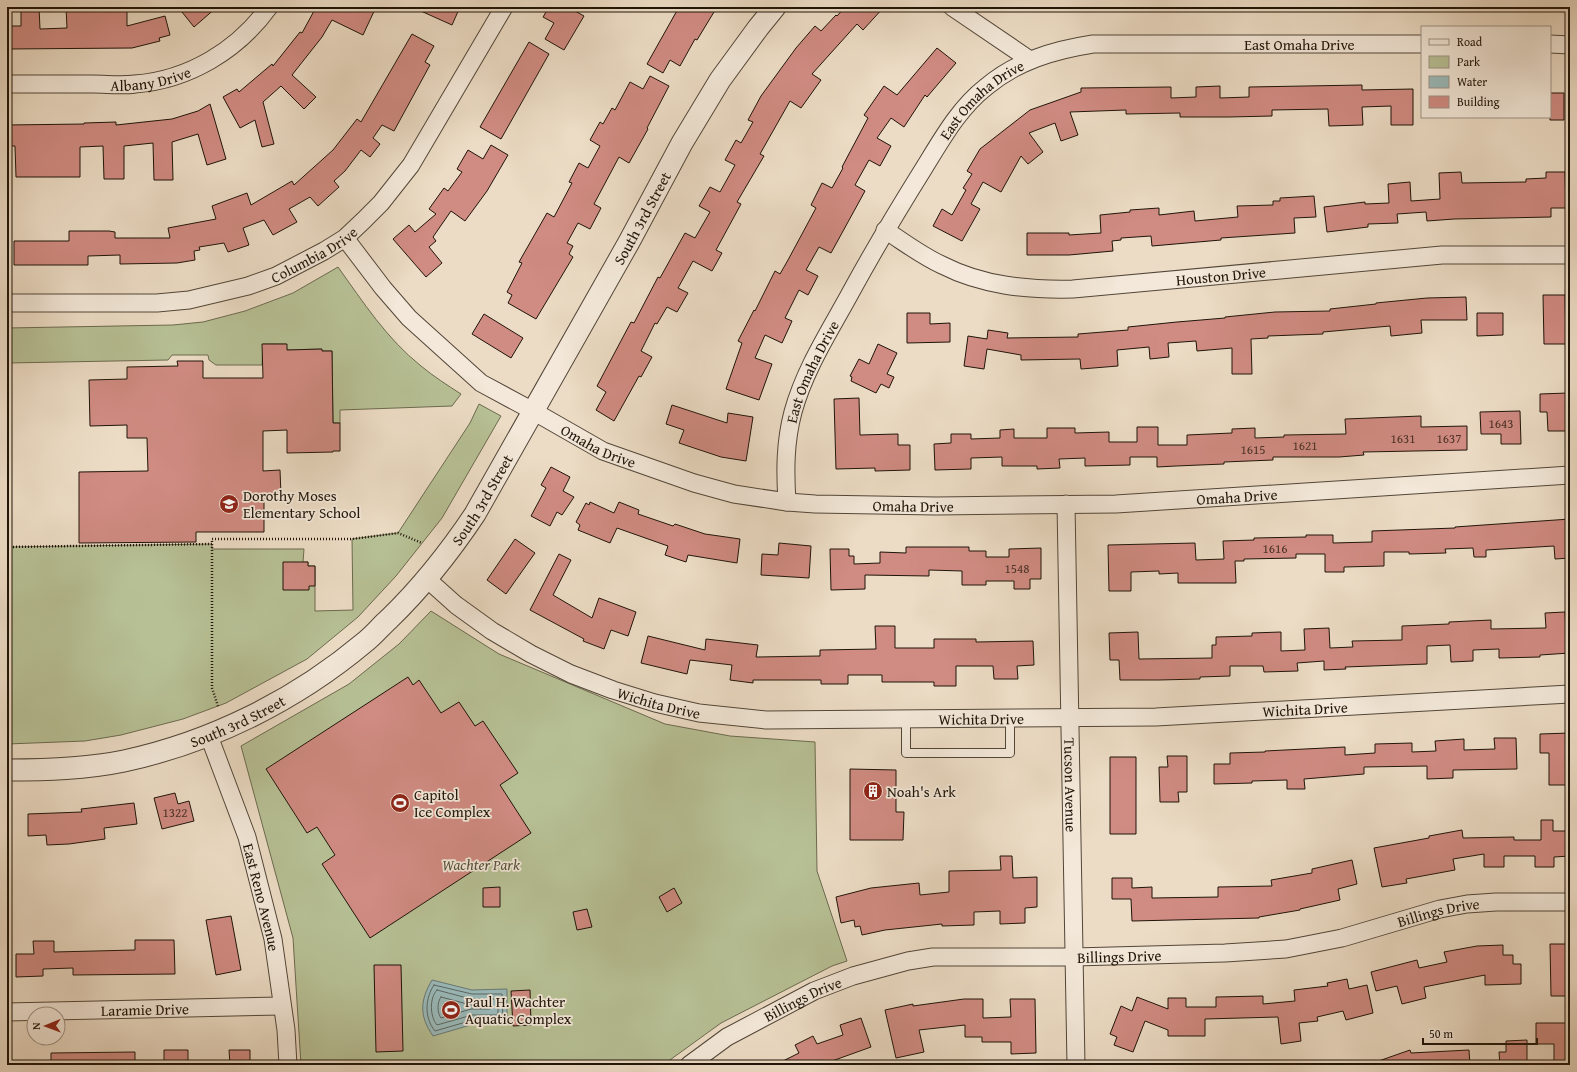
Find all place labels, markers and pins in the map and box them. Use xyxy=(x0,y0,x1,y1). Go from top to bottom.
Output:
place label: Dorothy Moses Elementary School xyxy=(243,485,361,523)
school or university icon: Dorothy Moses Elementary School xyxy=(218,493,240,515)
building icon: Noah's Ark xyxy=(862,780,884,802)
place label: Noah's Ark xyxy=(887,781,956,802)
place label: Capitol Ice Complex xyxy=(414,784,491,822)
sports icon: Capitol Ice Complex xyxy=(389,792,411,814)
place label: Paul H. Wachter Aquatic Complex xyxy=(465,991,572,1029)
sports icon: Paul H. Wachter Aquatic Complex xyxy=(440,999,462,1021)

